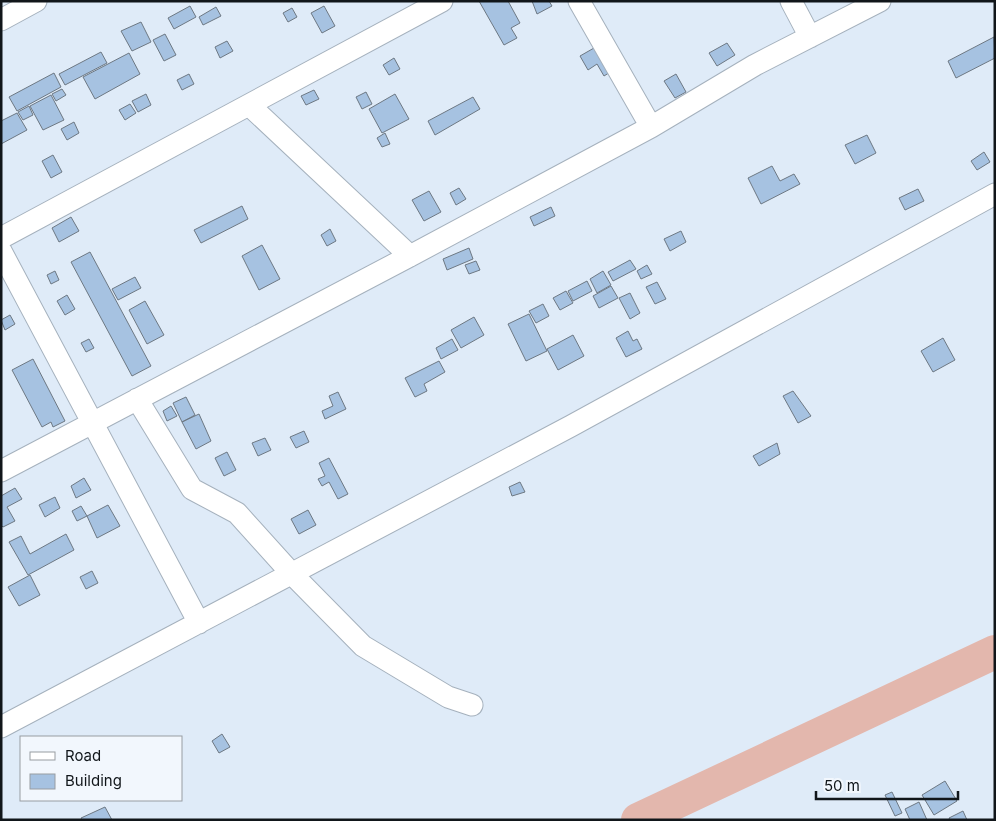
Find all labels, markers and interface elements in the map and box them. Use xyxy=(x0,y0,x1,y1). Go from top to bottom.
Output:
legend xyxy=(20,736,182,801)
text: Road xyxy=(65,746,101,765)
scale bar xyxy=(816,768,958,800)
text: Building xyxy=(65,771,122,790)
text: 50 m xyxy=(824,776,860,795)

